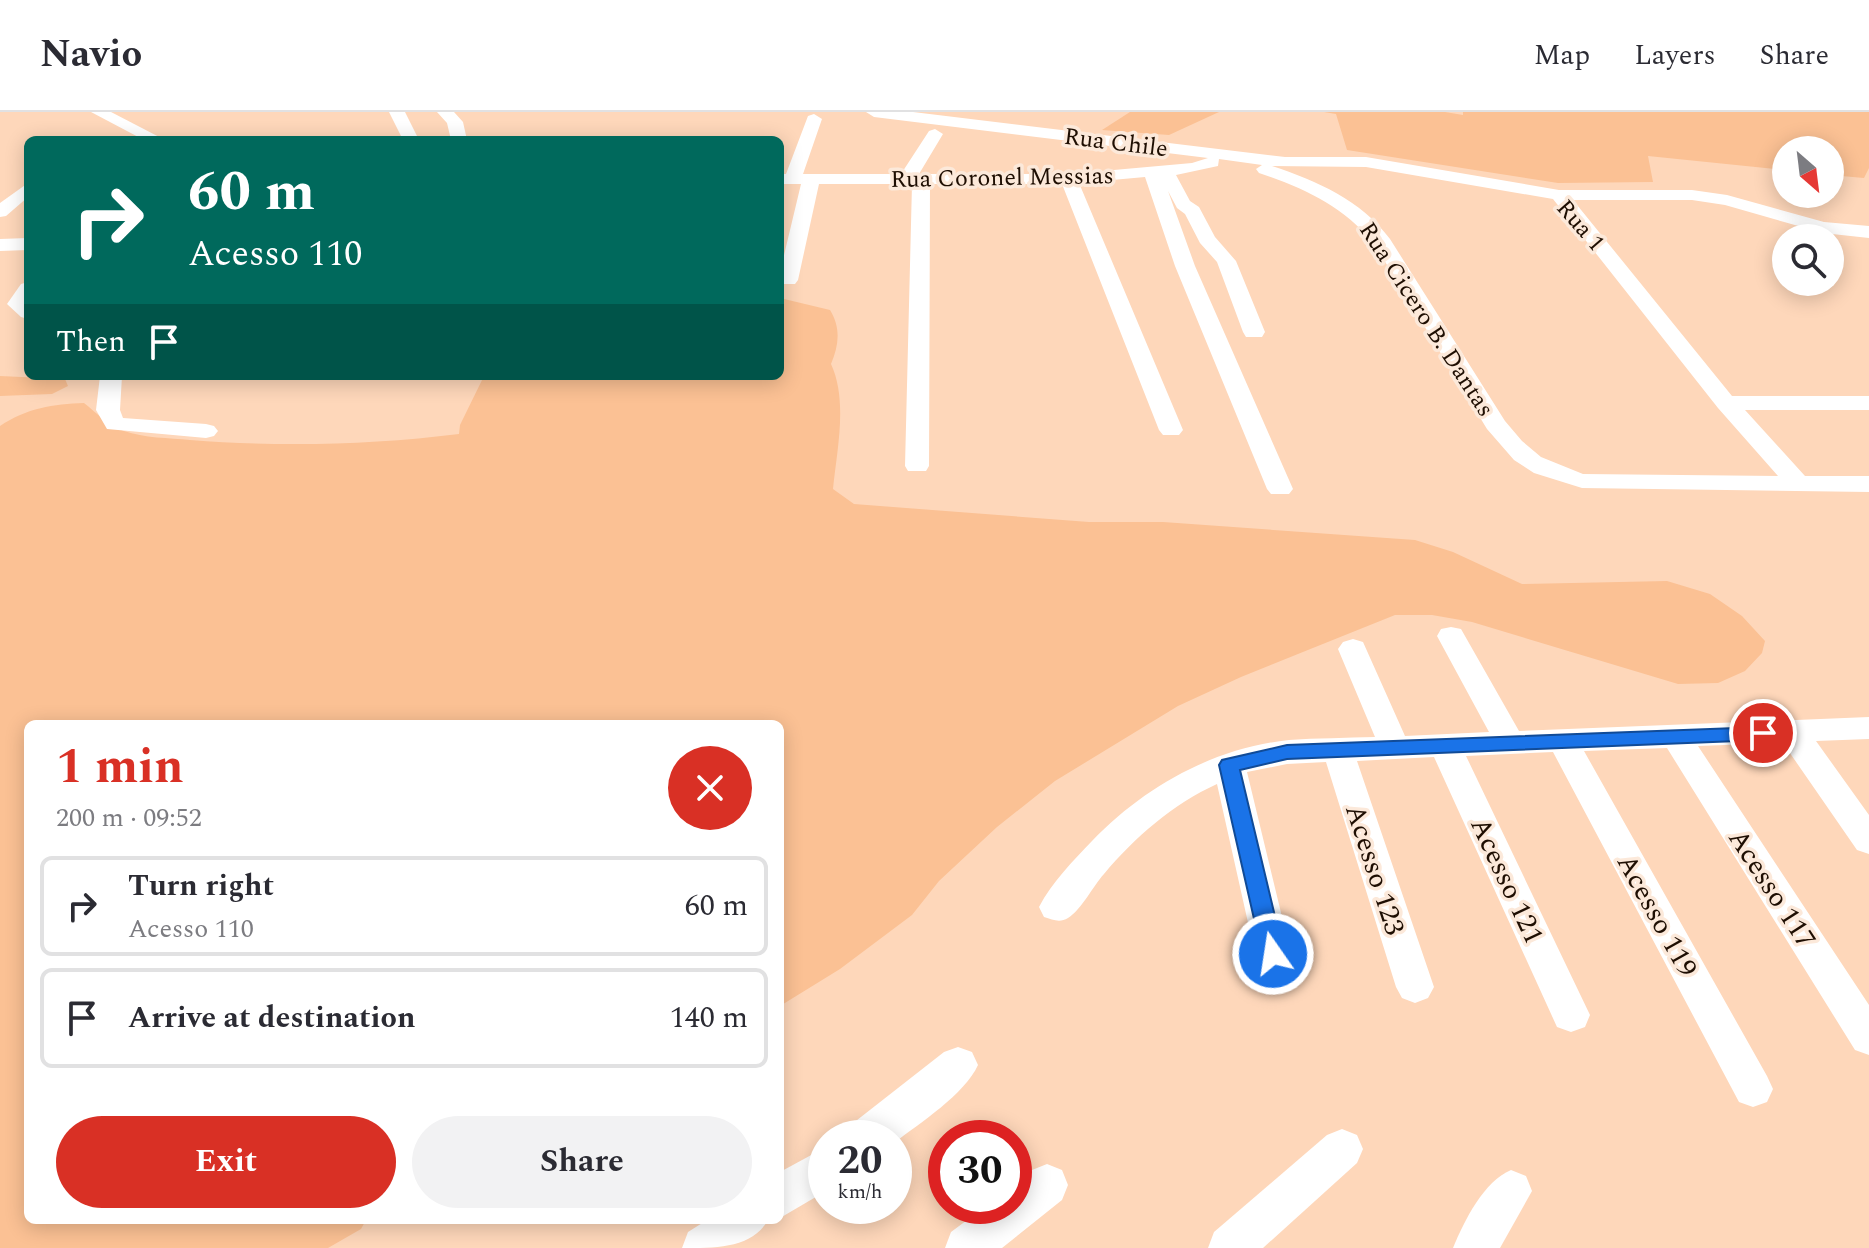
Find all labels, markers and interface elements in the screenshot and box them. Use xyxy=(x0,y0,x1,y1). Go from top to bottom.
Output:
text: Navio xyxy=(40,26,142,84)
text: Map xyxy=(1534,34,1590,77)
text: Layers xyxy=(1634,34,1716,77)
text: Share xyxy=(1760,34,1829,77)
street label: Rua Chile xyxy=(1062,119,1170,167)
north arrow xyxy=(1772,136,1844,208)
map controls xyxy=(1772,136,1844,296)
text: 60 m xyxy=(188,150,315,235)
street label: Rua Coronel Messias xyxy=(890,158,1114,198)
icon: right xyxy=(56,168,160,272)
street label: Rua 1 xyxy=(1547,192,1613,260)
street label: Rua Cicero B. Dantas xyxy=(1350,215,1503,424)
button: search xyxy=(1772,224,1844,296)
text: Acesso 110 xyxy=(188,227,362,282)
text: Then xyxy=(56,319,126,365)
icon: arrive xyxy=(142,320,186,364)
pin xyxy=(1729,699,1797,767)
icon: arrive xyxy=(1741,711,1785,755)
text: 1 min xyxy=(56,731,184,804)
button: close xyxy=(668,746,752,830)
text: 200 m · 09:52 xyxy=(56,798,202,838)
street label: Acesso 123 xyxy=(1333,798,1416,941)
street label: Acesso 121 xyxy=(1459,810,1555,951)
street label: Acesso 117 xyxy=(1717,820,1827,957)
street label: Acesso 119 xyxy=(1605,846,1708,985)
text: Turn right xyxy=(128,863,274,909)
text: 60 m xyxy=(685,883,748,929)
icon: right xyxy=(60,884,104,928)
text: Acesso 110 xyxy=(128,909,254,949)
position arrow xyxy=(1231,912,1315,996)
text: Arrive at destination xyxy=(128,995,415,1041)
text: 140 m xyxy=(670,995,748,1041)
icon: arrive xyxy=(60,996,104,1040)
button: Exit xyxy=(56,1116,396,1208)
button: Share xyxy=(412,1116,752,1208)
speed limit sign: 30 xyxy=(928,1120,1032,1224)
text: 20 xyxy=(838,1131,882,1192)
text: km/h xyxy=(838,1177,883,1207)

